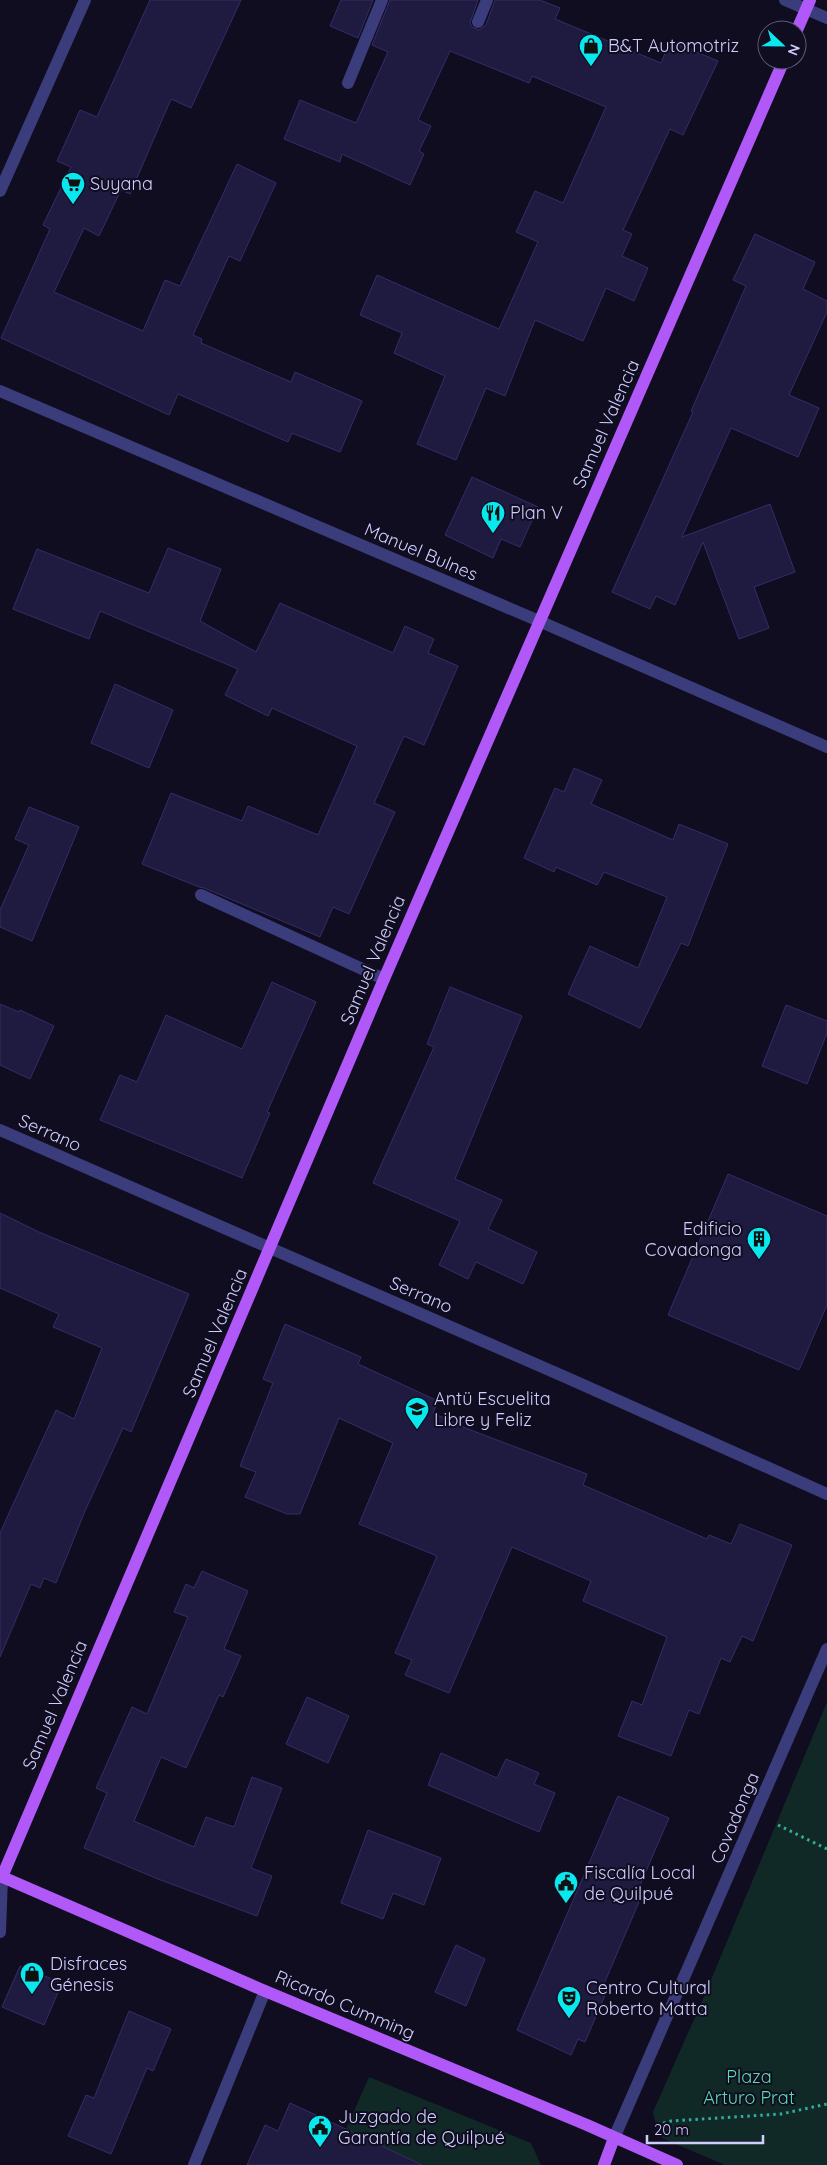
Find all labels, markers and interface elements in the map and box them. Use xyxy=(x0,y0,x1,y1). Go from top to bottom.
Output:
north arrow xyxy=(757,20,807,70)
shop icon: B&T Automotriz xyxy=(578,33,604,67)
place label: B&T Automotriz xyxy=(608,34,739,57)
text: N xyxy=(784,42,804,58)
supermarket icon: Suyana xyxy=(60,171,86,205)
place label: Suyana xyxy=(90,172,153,195)
street label: Samuel Valencia xyxy=(567,356,644,492)
restaurant icon: Plan V xyxy=(480,500,506,534)
place label: Plan V xyxy=(510,501,563,524)
street label: Manuel Bulnes xyxy=(361,517,481,586)
street label: Samuel Valencia xyxy=(335,892,410,1028)
street label: Serrano xyxy=(15,1109,85,1156)
place label: Edificio Covadonga xyxy=(645,1217,742,1261)
building icon: Edificio Covadonga xyxy=(746,1226,772,1260)
street label: Samuel Valencia xyxy=(177,1265,252,1401)
street label: Serrano xyxy=(386,1271,456,1318)
place label: Antü Escuelita Libre y Feliz xyxy=(434,1387,551,1431)
school or university icon: Antü Escuelita Libre y Feliz xyxy=(404,1396,430,1430)
street label: Samuel Valencia xyxy=(17,1637,92,1773)
street label: Covadonga xyxy=(705,1769,764,1867)
place label: Fiscalía Local de Quilpué xyxy=(584,1861,695,1905)
public building icon: Fiscalía Local de Quilpué xyxy=(553,1870,579,1904)
place label: Disfraces Génesis xyxy=(50,1952,127,1996)
shop icon: Disfraces Génesis xyxy=(19,1961,45,1995)
street label: Ricardo Cumming xyxy=(272,1965,419,2044)
place label: Centro Cultural Roberto Matta xyxy=(586,1976,711,2020)
theatre icon: Centro Cultural Roberto Matta xyxy=(556,1985,582,2019)
park label: Plaza Arturo Prat xyxy=(703,2065,795,2109)
place label: Juzgado de Garantía de Quilpué xyxy=(338,2105,505,2149)
scale bar xyxy=(647,2112,763,2144)
public building icon: Juzgado de Garantía de Quilpué xyxy=(307,2114,333,2148)
text: 20 m xyxy=(654,2120,689,2139)

